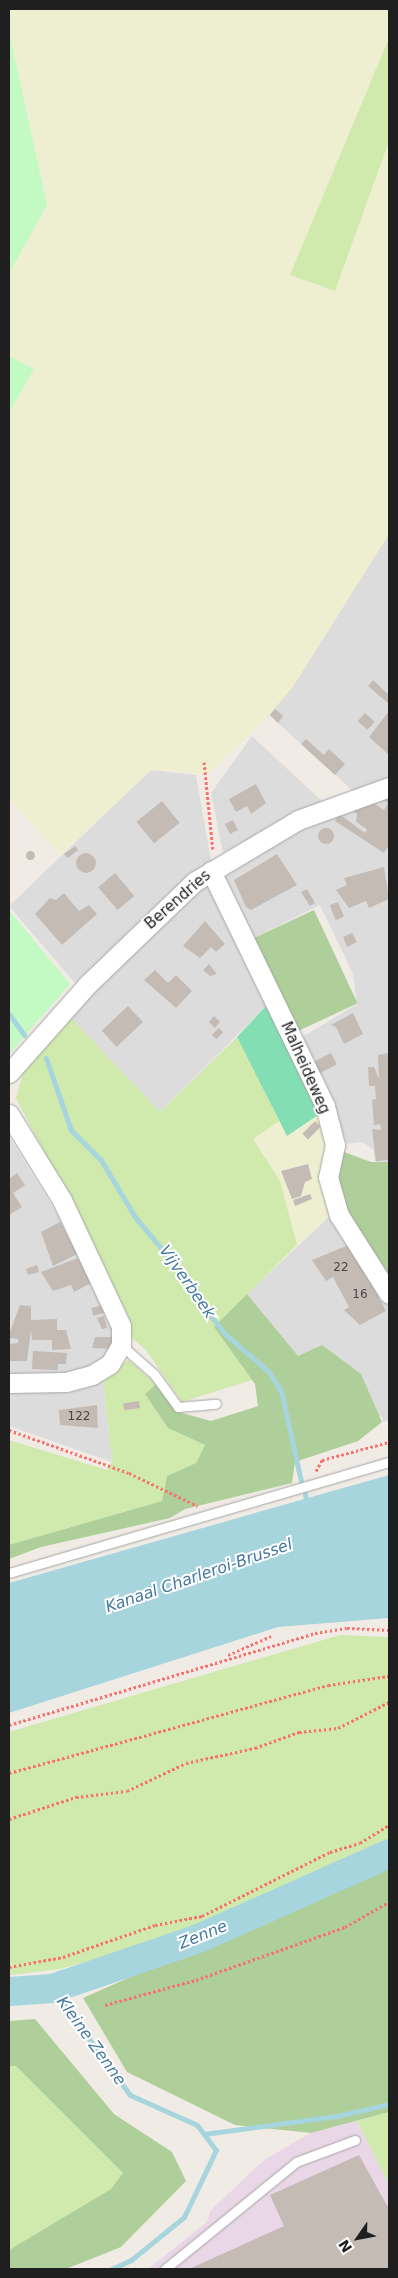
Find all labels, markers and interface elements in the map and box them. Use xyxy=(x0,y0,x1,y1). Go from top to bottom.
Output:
street label: Berendries xyxy=(142,867,214,933)
street label: Malheideweg xyxy=(277,1019,333,1117)
water label: Vijverbeek xyxy=(155,1242,219,1322)
house number: 22 xyxy=(333,1261,349,1275)
house number: 16 xyxy=(352,1288,368,1302)
house number: 122 xyxy=(68,1410,90,1424)
water label: Kanaal Charleroi-Brussel xyxy=(103,1535,295,1617)
water label: Zenne xyxy=(176,1917,230,1953)
water label: Kleine Zenne xyxy=(52,1993,130,2089)
north arrow xyxy=(333,2213,383,2263)
text: N xyxy=(336,2237,355,2255)

